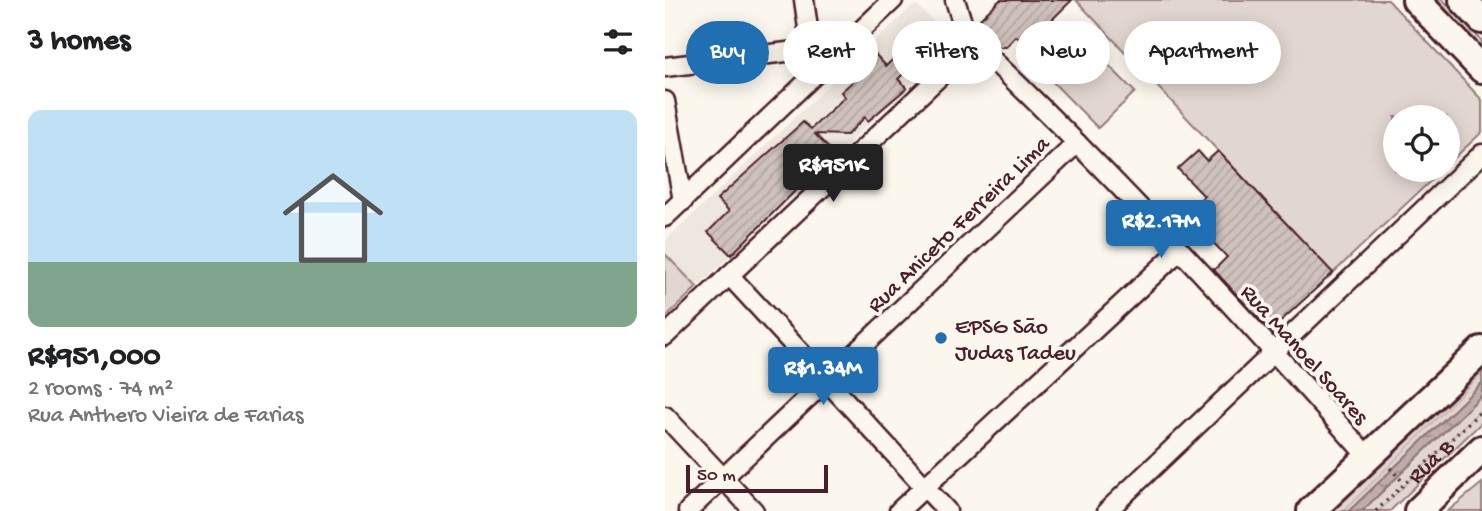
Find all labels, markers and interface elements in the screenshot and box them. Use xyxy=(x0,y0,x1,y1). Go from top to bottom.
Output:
chip: Buy xyxy=(686,21,769,84)
chip: Rent xyxy=(783,21,878,84)
chip: Filters xyxy=(892,21,1002,84)
chip: New xyxy=(1016,21,1110,84)
chip: Apartment xyxy=(1124,21,1281,84)
icon: filters xyxy=(599,23,637,61)
text: 3 homes xyxy=(28,25,130,60)
map controls xyxy=(1383,105,1460,182)
button: locate xyxy=(1383,105,1460,182)
street label: Rua Aniceto Ferreira Lima xyxy=(863,131,1057,320)
pin: R$951K xyxy=(776,144,890,204)
text: R$951K xyxy=(799,153,867,180)
icon: home xyxy=(270,155,396,281)
pin: R$2.17M xyxy=(1096,201,1226,260)
text: R$2.17M xyxy=(1122,209,1200,236)
street label: Rua Manoel Soares xyxy=(1234,280,1374,431)
place label: EPSG São Judas Tadeu xyxy=(955,315,1076,368)
marker: EPSG São Judas Tadeu xyxy=(933,330,949,346)
text: R$951,000 xyxy=(28,341,161,376)
pin: R$1.34M xyxy=(758,348,888,407)
text: R$1.34M xyxy=(784,356,862,383)
text: 2 rooms · 74 m² xyxy=(28,376,173,403)
text: Rua Anthero Vieira de Farias xyxy=(28,403,303,430)
street label: Rua B xyxy=(1404,434,1461,490)
scale bar xyxy=(686,462,828,494)
text: 50 m xyxy=(697,465,736,488)

